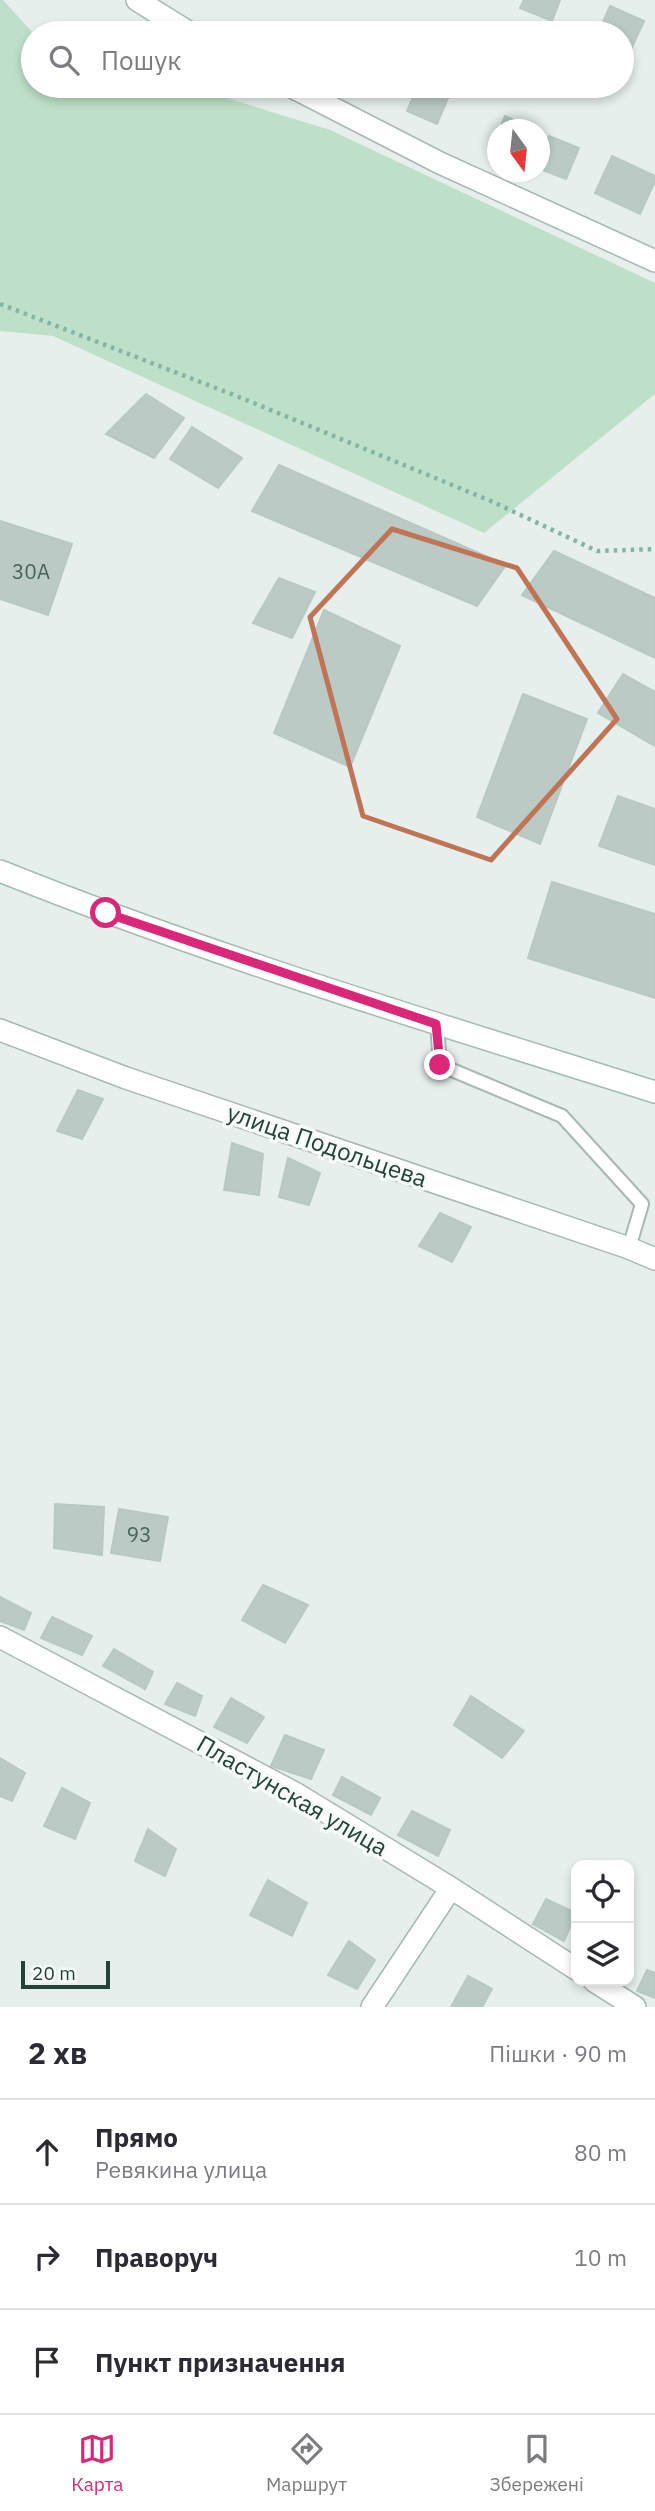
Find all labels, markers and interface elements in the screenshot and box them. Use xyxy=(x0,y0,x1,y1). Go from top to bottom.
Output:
search box xyxy=(21,21,634,98)
icon: search xyxy=(45,41,83,79)
text: Пошук xyxy=(101,43,182,77)
north arrow xyxy=(487,119,550,182)
house number: 30А xyxy=(12,557,50,585)
route start xyxy=(90,897,121,928)
route end xyxy=(424,1049,455,1080)
street label: улица Подольцева xyxy=(223,1096,432,1194)
house number: 93 xyxy=(126,1520,152,1548)
street label: Пластунская улица xyxy=(191,1727,394,1863)
map controls xyxy=(571,1860,634,1986)
button: locate xyxy=(571,1860,634,1923)
button: layers xyxy=(571,1923,634,1986)
scale bar xyxy=(21,1958,110,1990)
text: 20 m xyxy=(32,1961,76,1985)
text: 2 хв xyxy=(28,2033,87,2072)
text: Пішки · 90 m xyxy=(489,2038,627,2068)
text: Прямо xyxy=(95,2120,178,2154)
icon: ahead xyxy=(28,2133,66,2171)
text: 80 m xyxy=(574,2137,627,2167)
text: Ревякина улица xyxy=(95,2154,267,2184)
icon: right xyxy=(28,2238,66,2276)
text: Праворуч xyxy=(95,2240,218,2274)
text: 10 m xyxy=(574,2242,627,2272)
icon: arrive xyxy=(28,2343,66,2381)
text: Пункт призначення xyxy=(95,2345,345,2379)
tab: Карта xyxy=(71,2430,123,2496)
tab: Маршрут xyxy=(266,2430,347,2496)
tab: Збережені xyxy=(490,2430,584,2496)

